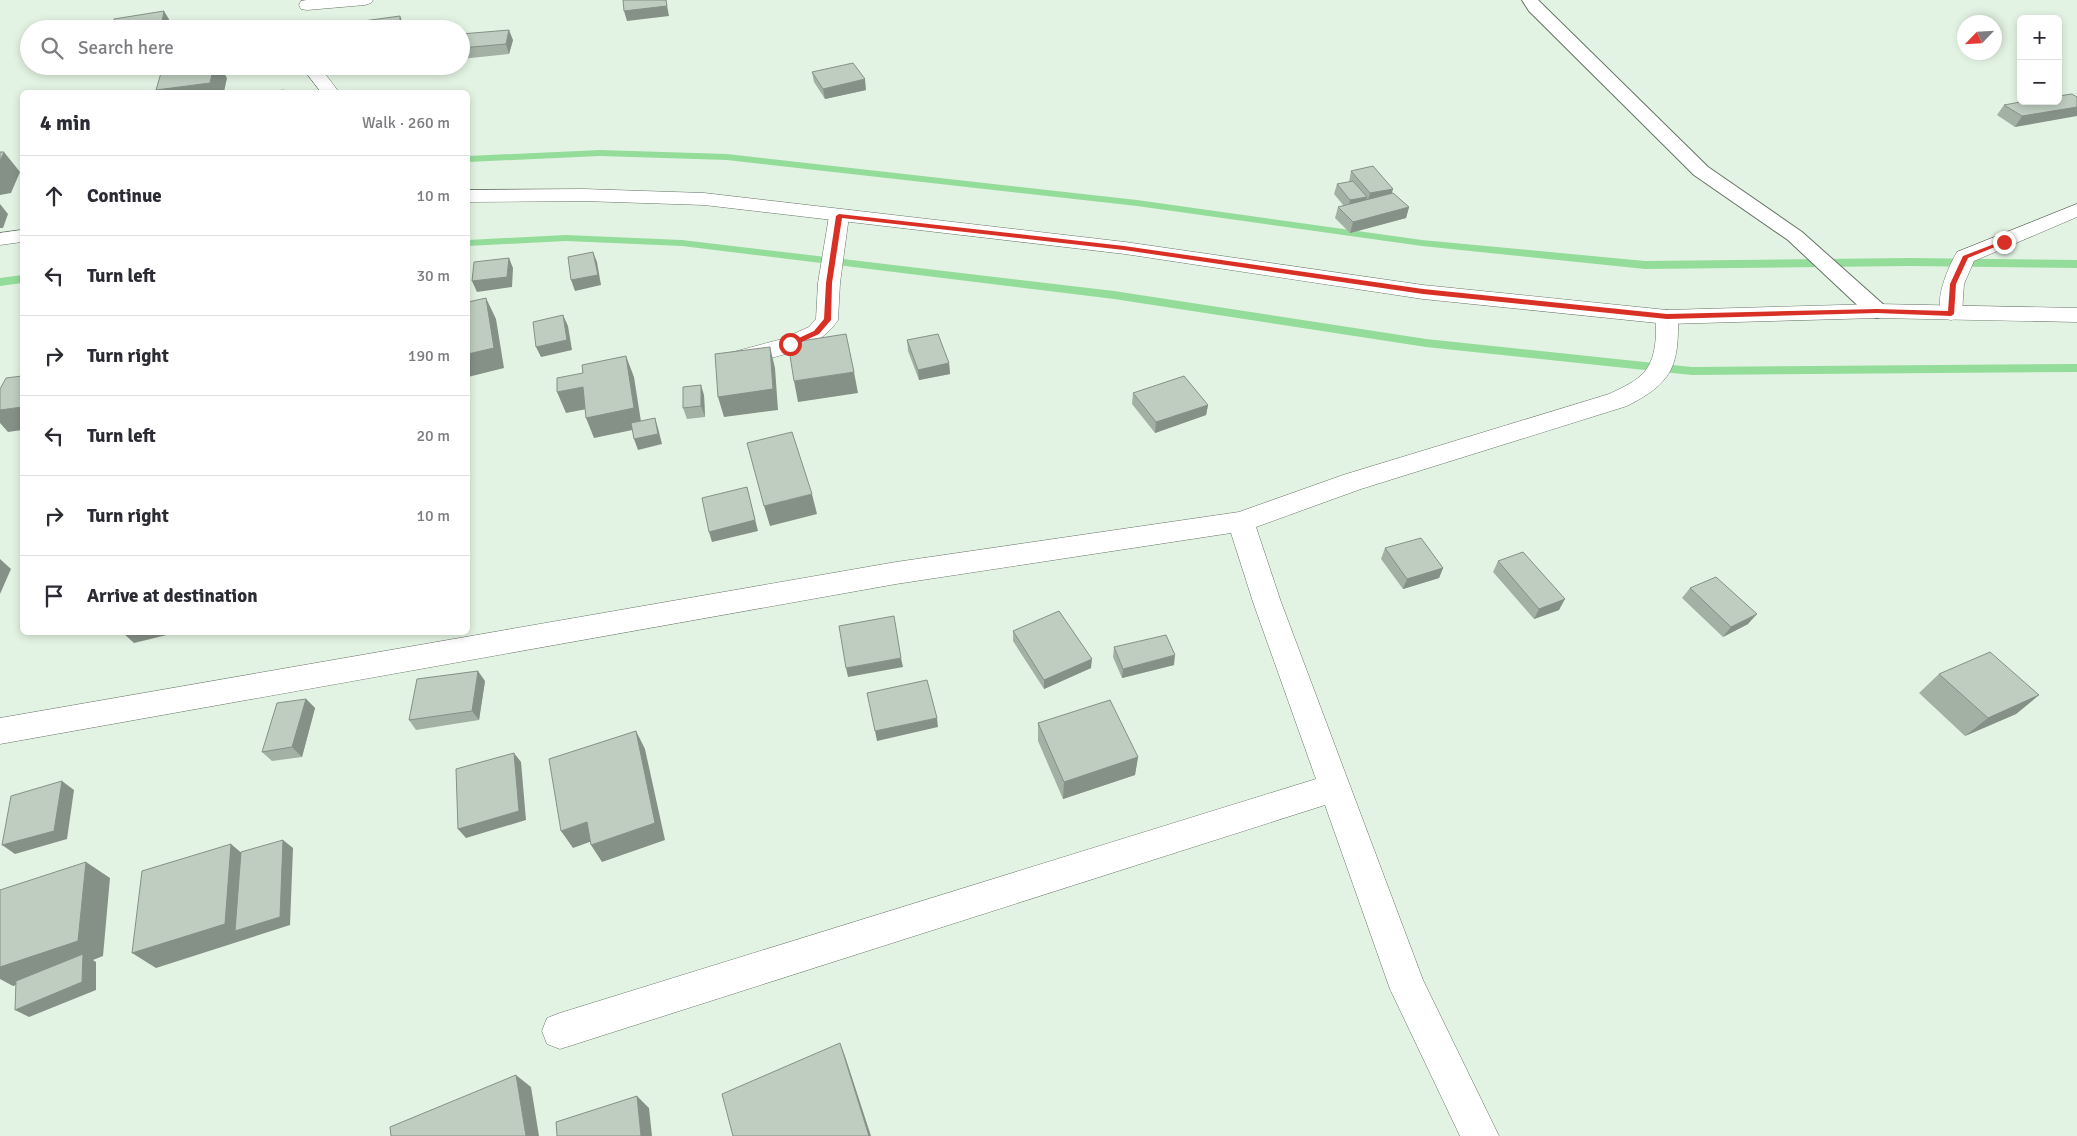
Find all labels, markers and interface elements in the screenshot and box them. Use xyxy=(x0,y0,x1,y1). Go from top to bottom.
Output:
north arrow xyxy=(1957,15,2002,60)
map controls xyxy=(2017,15,2062,105)
button: + xyxy=(2017,15,2062,60)
search box xyxy=(20,20,470,75)
icon: search xyxy=(38,34,66,62)
text: Search here xyxy=(78,36,174,60)
button: − xyxy=(2017,60,2062,105)
text: 4 min xyxy=(40,110,91,136)
text: Walk · 260 m xyxy=(362,113,450,133)
icon: ahead xyxy=(40,182,68,210)
text: Continue xyxy=(87,184,162,208)
text: 10 m xyxy=(416,186,450,206)
route end xyxy=(1993,231,2016,254)
icon: left xyxy=(40,262,68,290)
text: Turn left xyxy=(87,264,156,288)
text: 30 m xyxy=(416,266,450,286)
route start xyxy=(779,333,802,356)
icon: right xyxy=(40,342,68,370)
text: Turn right xyxy=(87,344,169,368)
text: 190 m xyxy=(408,346,450,366)
icon: left xyxy=(40,422,68,450)
text: Turn left xyxy=(87,424,156,448)
text: 20 m xyxy=(416,426,450,446)
icon: right xyxy=(40,502,68,530)
text: Turn right xyxy=(87,504,169,528)
text: 10 m xyxy=(416,506,450,526)
icon: arrive xyxy=(40,582,68,610)
text: Arrive at destination xyxy=(87,584,258,608)

